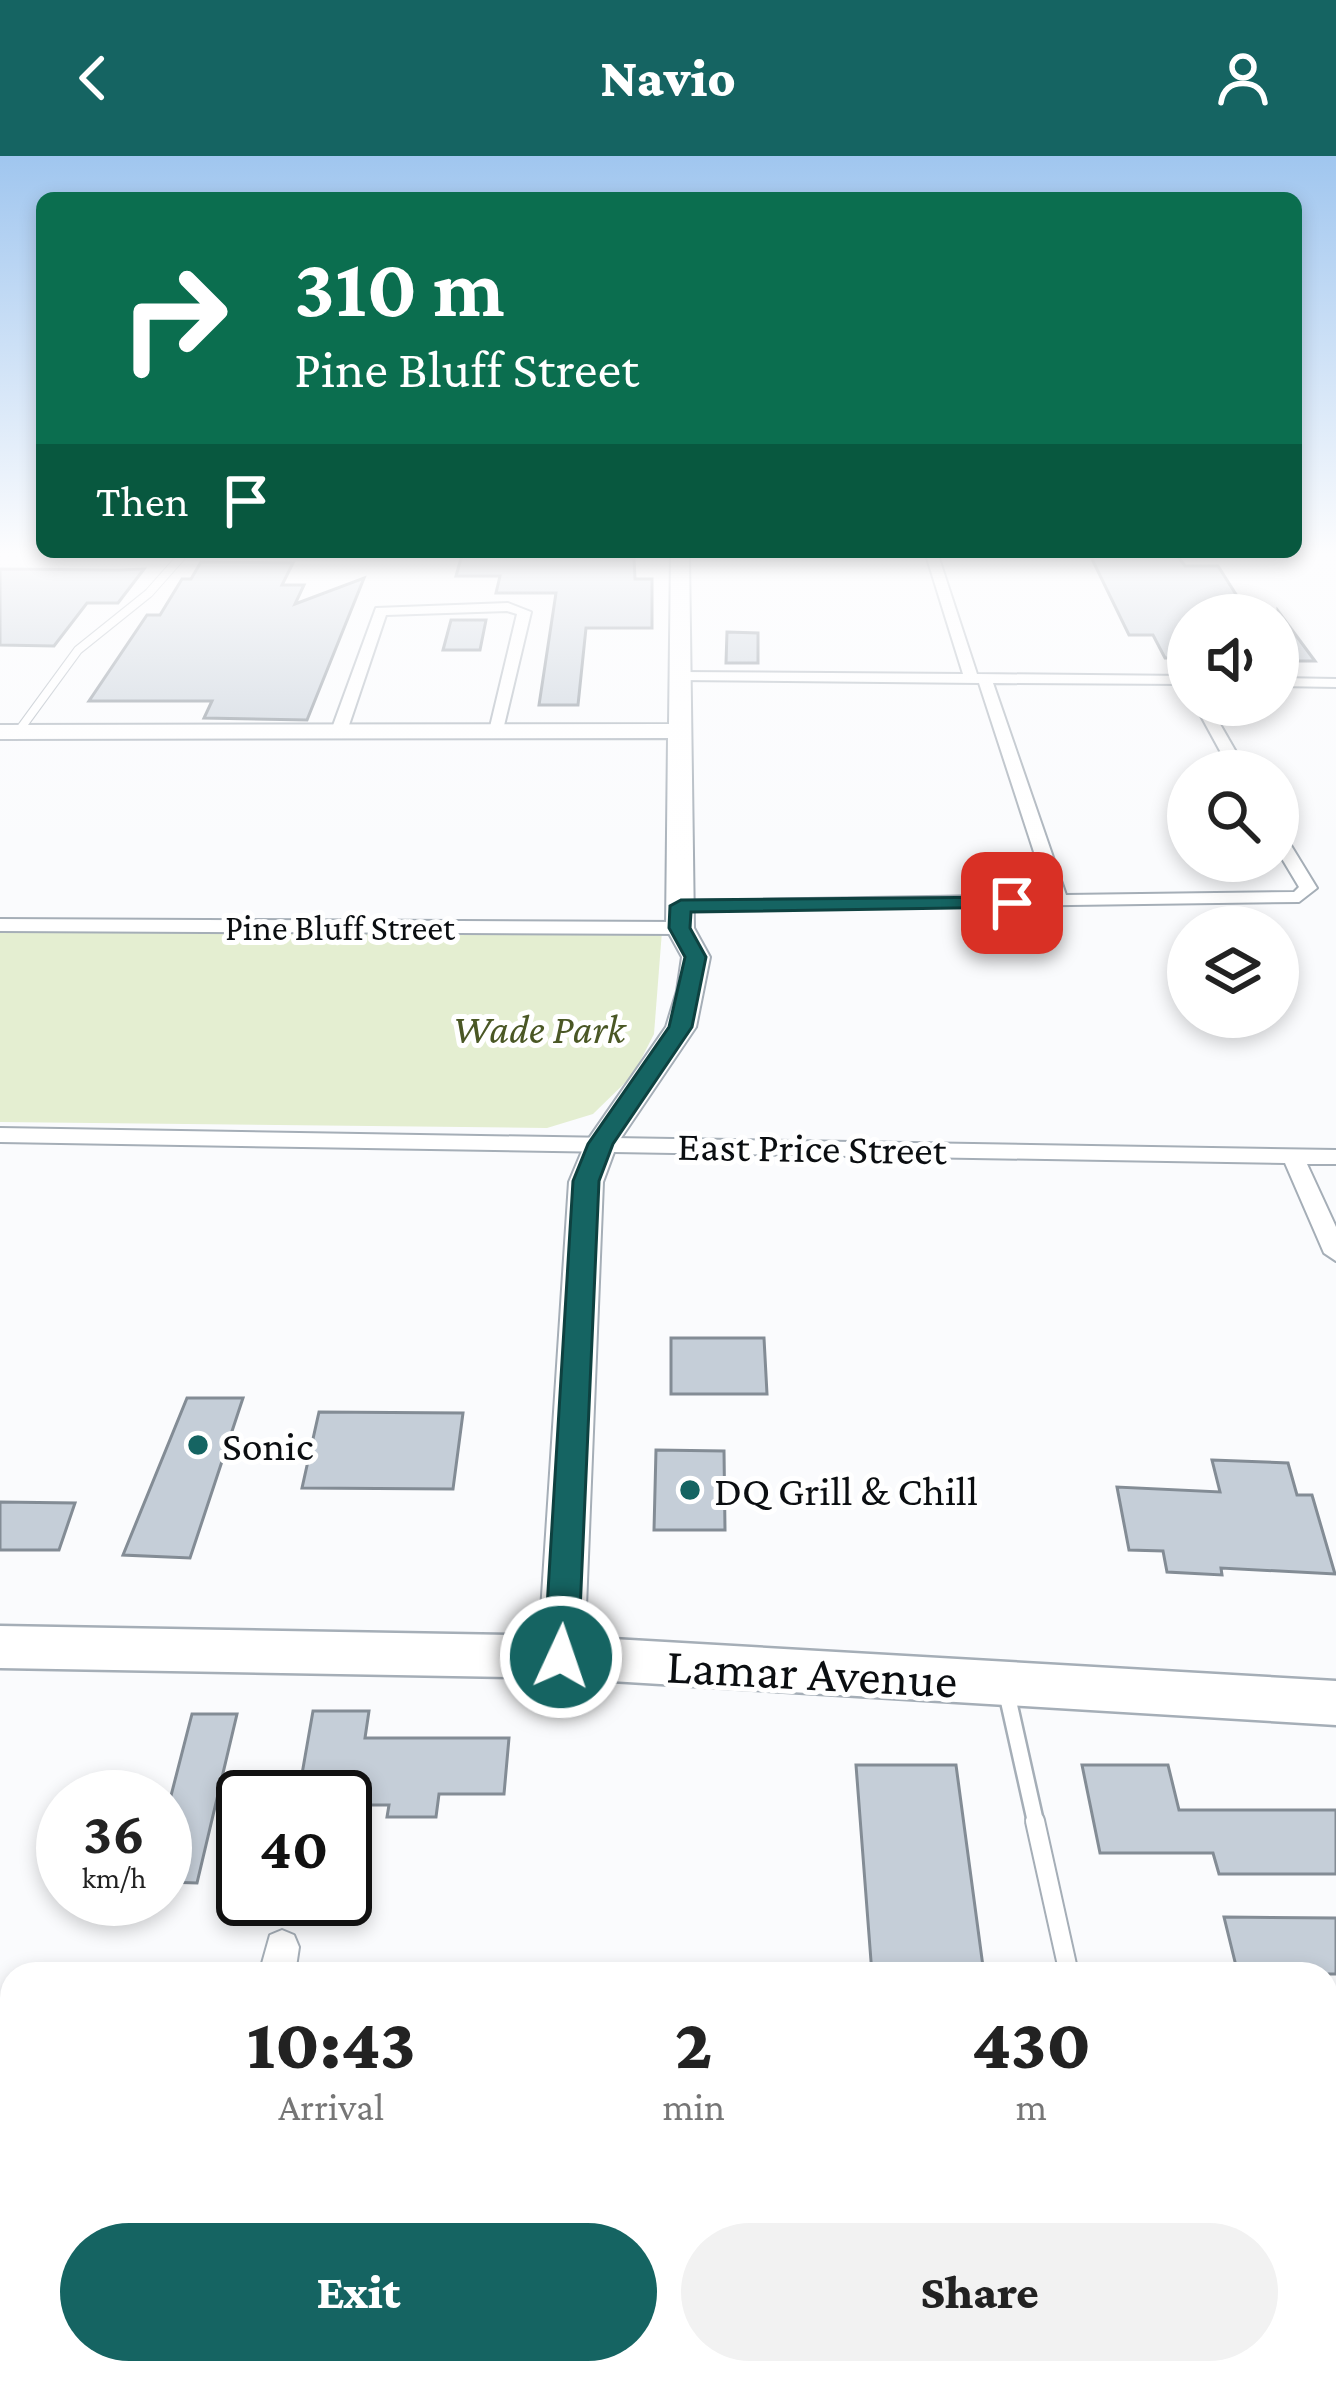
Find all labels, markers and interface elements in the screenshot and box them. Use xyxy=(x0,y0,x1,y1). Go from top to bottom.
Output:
icon: back xyxy=(60,45,126,111)
icon: person xyxy=(1210,45,1276,111)
text: Navio xyxy=(600,48,736,108)
icon: right xyxy=(96,240,252,396)
text: 310 m xyxy=(294,241,505,334)
text: Pine Bluff Street xyxy=(294,339,639,399)
icon: arrive xyxy=(213,468,279,534)
text: Then xyxy=(96,476,189,526)
map controls xyxy=(1167,594,1299,1038)
button: sound xyxy=(1167,594,1299,726)
button: search xyxy=(1167,750,1299,882)
pin xyxy=(961,852,1063,954)
icon: arrive xyxy=(979,870,1045,936)
button: layers xyxy=(1167,906,1299,1038)
street label: Pine Bluff Street xyxy=(225,908,456,948)
park label: Wade Park xyxy=(453,1005,627,1052)
street label: East Price Street xyxy=(677,1122,948,1173)
place label: Sonic xyxy=(222,1422,314,1469)
marker: Sonic xyxy=(185,1432,211,1458)
place label: DQ Grill & Chill xyxy=(714,1467,978,1514)
marker: DQ Grill & Chill xyxy=(677,1477,703,1503)
position arrow xyxy=(498,1594,624,1720)
street label: Lamar Avenue xyxy=(665,1636,959,1709)
speed limit sign: 40 xyxy=(216,1770,372,1926)
text: 36 xyxy=(83,1799,145,1866)
text: km/h xyxy=(82,1861,146,1894)
text: 10:43 xyxy=(247,2003,416,2083)
text: 2 xyxy=(675,2003,713,2083)
text: 430 xyxy=(972,2003,1091,2083)
text: Arrival xyxy=(278,2085,384,2128)
text: min xyxy=(662,2085,725,2128)
text: m xyxy=(1016,2085,1047,2128)
button: Exit xyxy=(60,2223,657,2361)
button: Share xyxy=(681,2223,1278,2361)

